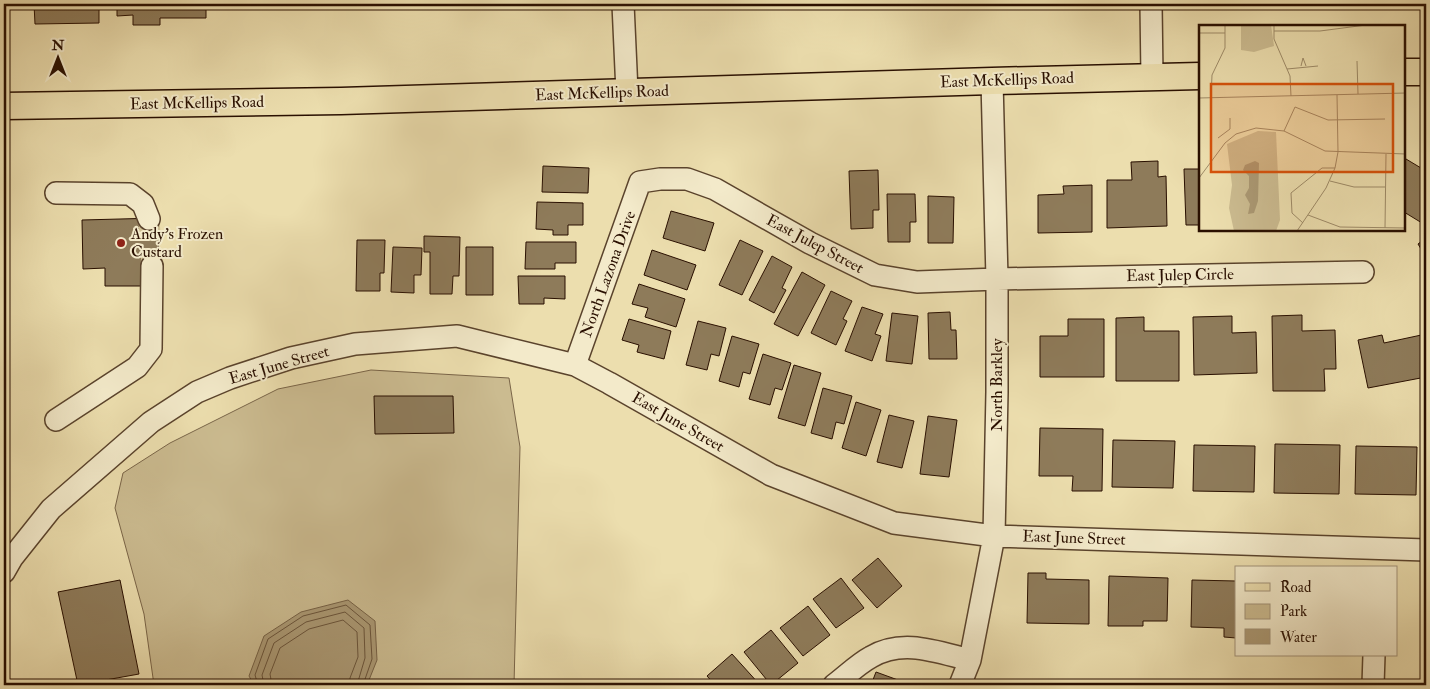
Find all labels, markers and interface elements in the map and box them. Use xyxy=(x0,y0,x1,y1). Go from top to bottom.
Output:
inset map xyxy=(1199,25,1405,231)
north arrow xyxy=(32,32,82,82)
text: N xyxy=(51,37,65,54)
street label: East McKellips Road xyxy=(940,68,1075,93)
street label: East McKellips Road xyxy=(535,81,670,106)
street label: East McKellips Road xyxy=(130,92,264,115)
street label: North Lazona Drive xyxy=(576,208,640,340)
street label: East Julep Street xyxy=(762,210,867,279)
place label: Andy's Frozen Custard xyxy=(130,224,223,262)
marker: Andy's Frozen Custard xyxy=(115,237,127,249)
street label: East Julep Circle xyxy=(1126,264,1234,287)
street label: North Barkley xyxy=(987,338,1007,431)
street label: East June Street xyxy=(227,341,332,390)
street label: East June Street xyxy=(628,387,728,457)
street label: East June Street xyxy=(1022,526,1126,551)
legend xyxy=(1235,566,1398,656)
text: Road xyxy=(1280,578,1312,597)
text: Park xyxy=(1280,602,1307,621)
text: Water xyxy=(1279,628,1317,647)

